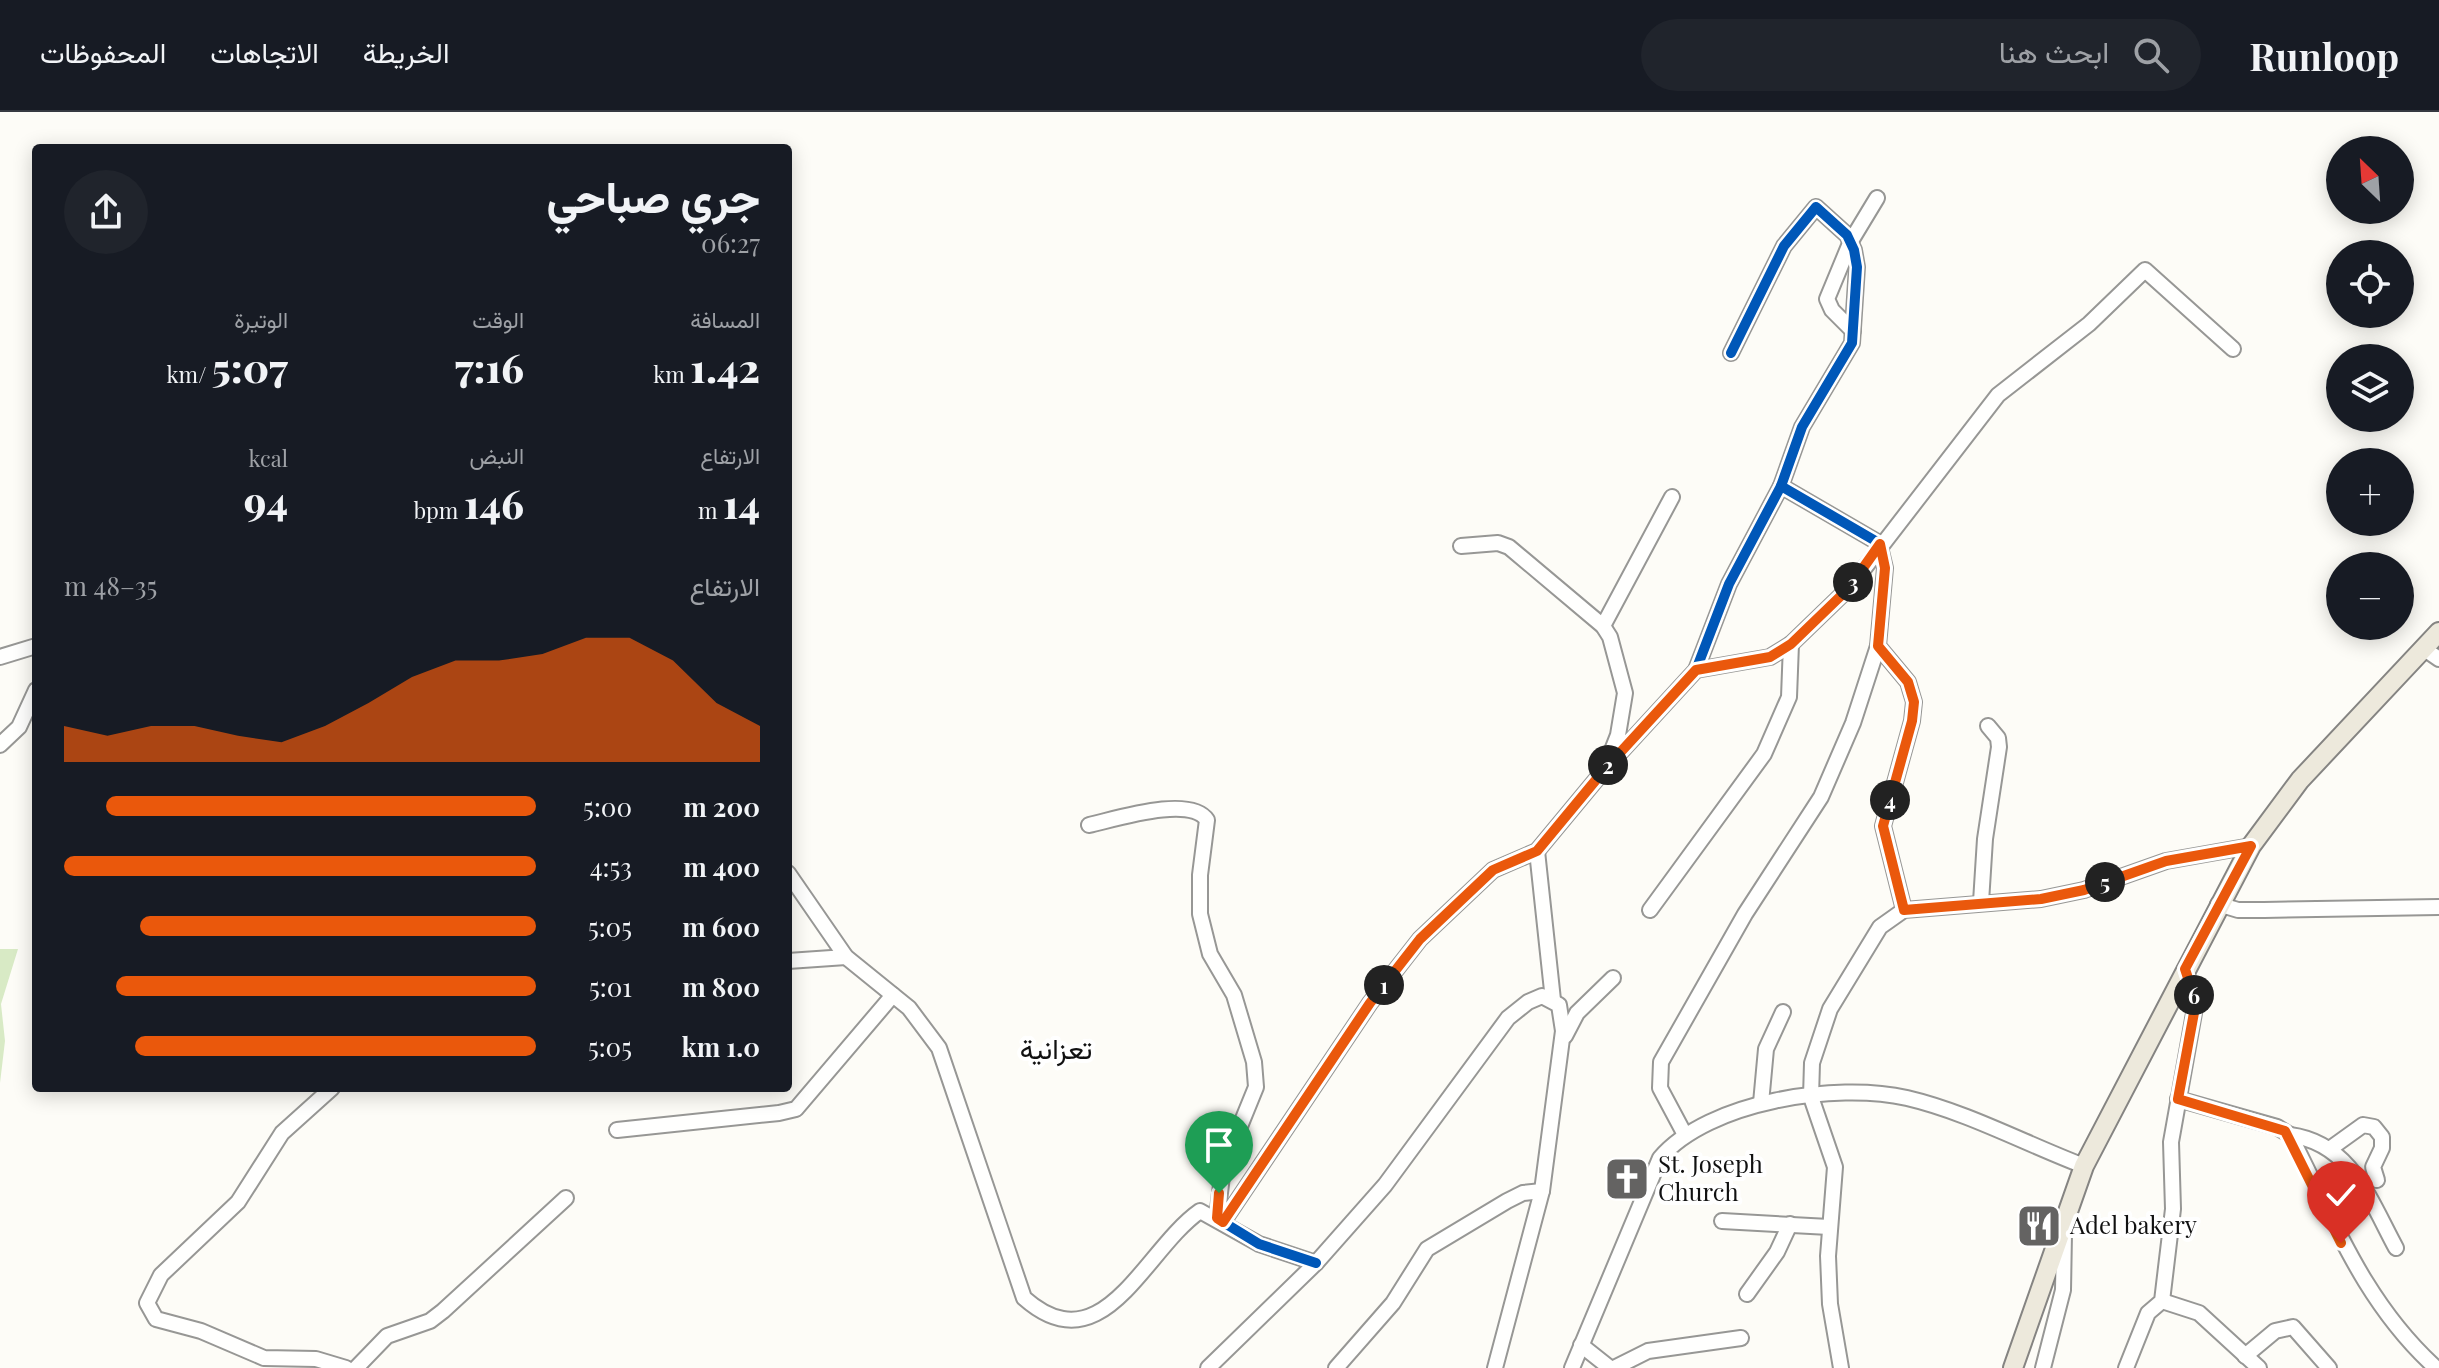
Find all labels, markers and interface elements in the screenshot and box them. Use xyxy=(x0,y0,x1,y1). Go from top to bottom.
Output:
search box xyxy=(1641,19,2201,91)
text: Runloop xyxy=(2249,30,2399,81)
text: ابحث هنا xyxy=(1999,31,2109,71)
text: المحفوظات xyxy=(40,33,166,70)
text: الاتجاهات xyxy=(210,33,319,70)
text: الخريطة xyxy=(363,33,449,70)
icon: search xyxy=(2129,33,2173,77)
north arrow xyxy=(2326,136,2414,224)
map controls xyxy=(2326,136,2414,640)
text: جري صباحي xyxy=(546,165,760,224)
button: share xyxy=(64,170,148,254)
text: 06:27 xyxy=(701,225,760,260)
button: locate xyxy=(2326,240,2414,328)
text: الوتيرة xyxy=(234,304,288,334)
text: الوقت xyxy=(472,304,524,334)
text: المسافة xyxy=(690,304,760,334)
text: 5:07 xyxy=(212,340,288,393)
text: 7:16 xyxy=(455,340,524,393)
text: 1.42 xyxy=(690,340,760,393)
button: layers xyxy=(2326,344,2414,432)
text: /km xyxy=(167,359,212,389)
text: km xyxy=(653,359,690,389)
text: النبض xyxy=(470,440,524,470)
text: الارتفاع xyxy=(700,440,760,470)
text: kcal xyxy=(249,443,288,473)
button: + xyxy=(2326,448,2414,536)
text: 94 xyxy=(244,473,288,526)
text: 146 xyxy=(464,476,524,529)
text: 14 xyxy=(723,476,760,529)
text: bpm xyxy=(414,495,464,525)
text: m xyxy=(698,495,723,525)
button: − xyxy=(2326,552,2414,640)
pin: 3 xyxy=(1833,562,1873,602)
text: 3 xyxy=(1848,567,1858,597)
text: 35–48 m xyxy=(64,568,157,603)
text: الارتفاع xyxy=(689,568,760,603)
pin: 2 xyxy=(1588,745,1628,785)
text: 2 xyxy=(1602,750,1614,780)
pin: 4 xyxy=(1870,780,1910,820)
text: 4 xyxy=(1884,785,1896,815)
text: 5:00 xyxy=(583,789,632,824)
text: 200 m xyxy=(683,789,760,824)
text: 4:53 xyxy=(590,849,632,884)
text: 400 m xyxy=(683,849,760,884)
pin: 5 xyxy=(2085,862,2125,902)
text: 5 xyxy=(2100,867,2110,897)
text: 5:05 xyxy=(588,909,632,944)
text: 600 m xyxy=(682,909,760,944)
pin: 1 xyxy=(1364,965,1404,1005)
text: 5:01 xyxy=(589,969,632,1004)
text: 800 m xyxy=(682,969,760,1004)
text: 1 xyxy=(1380,970,1388,1000)
pin: 6 xyxy=(2174,975,2214,1015)
text: 6 xyxy=(2188,980,2200,1010)
text: 5:05 xyxy=(588,1029,632,1064)
text: 1.0 km xyxy=(681,1029,760,1064)
district label: تعزانية xyxy=(1020,1029,1092,1067)
pin xyxy=(1185,1111,1253,1193)
icon: arrive xyxy=(1197,1123,1241,1167)
place label: St. Joseph Church xyxy=(1658,1147,1763,1207)
church icon: St. Joseph Church xyxy=(1603,1155,1651,1203)
pin xyxy=(2307,1161,2375,1243)
icon: check xyxy=(2319,1173,2363,1217)
restaurant icon: Adel bakery xyxy=(2015,1202,2063,1250)
place label: Adel bakery xyxy=(2069,1208,2197,1240)

